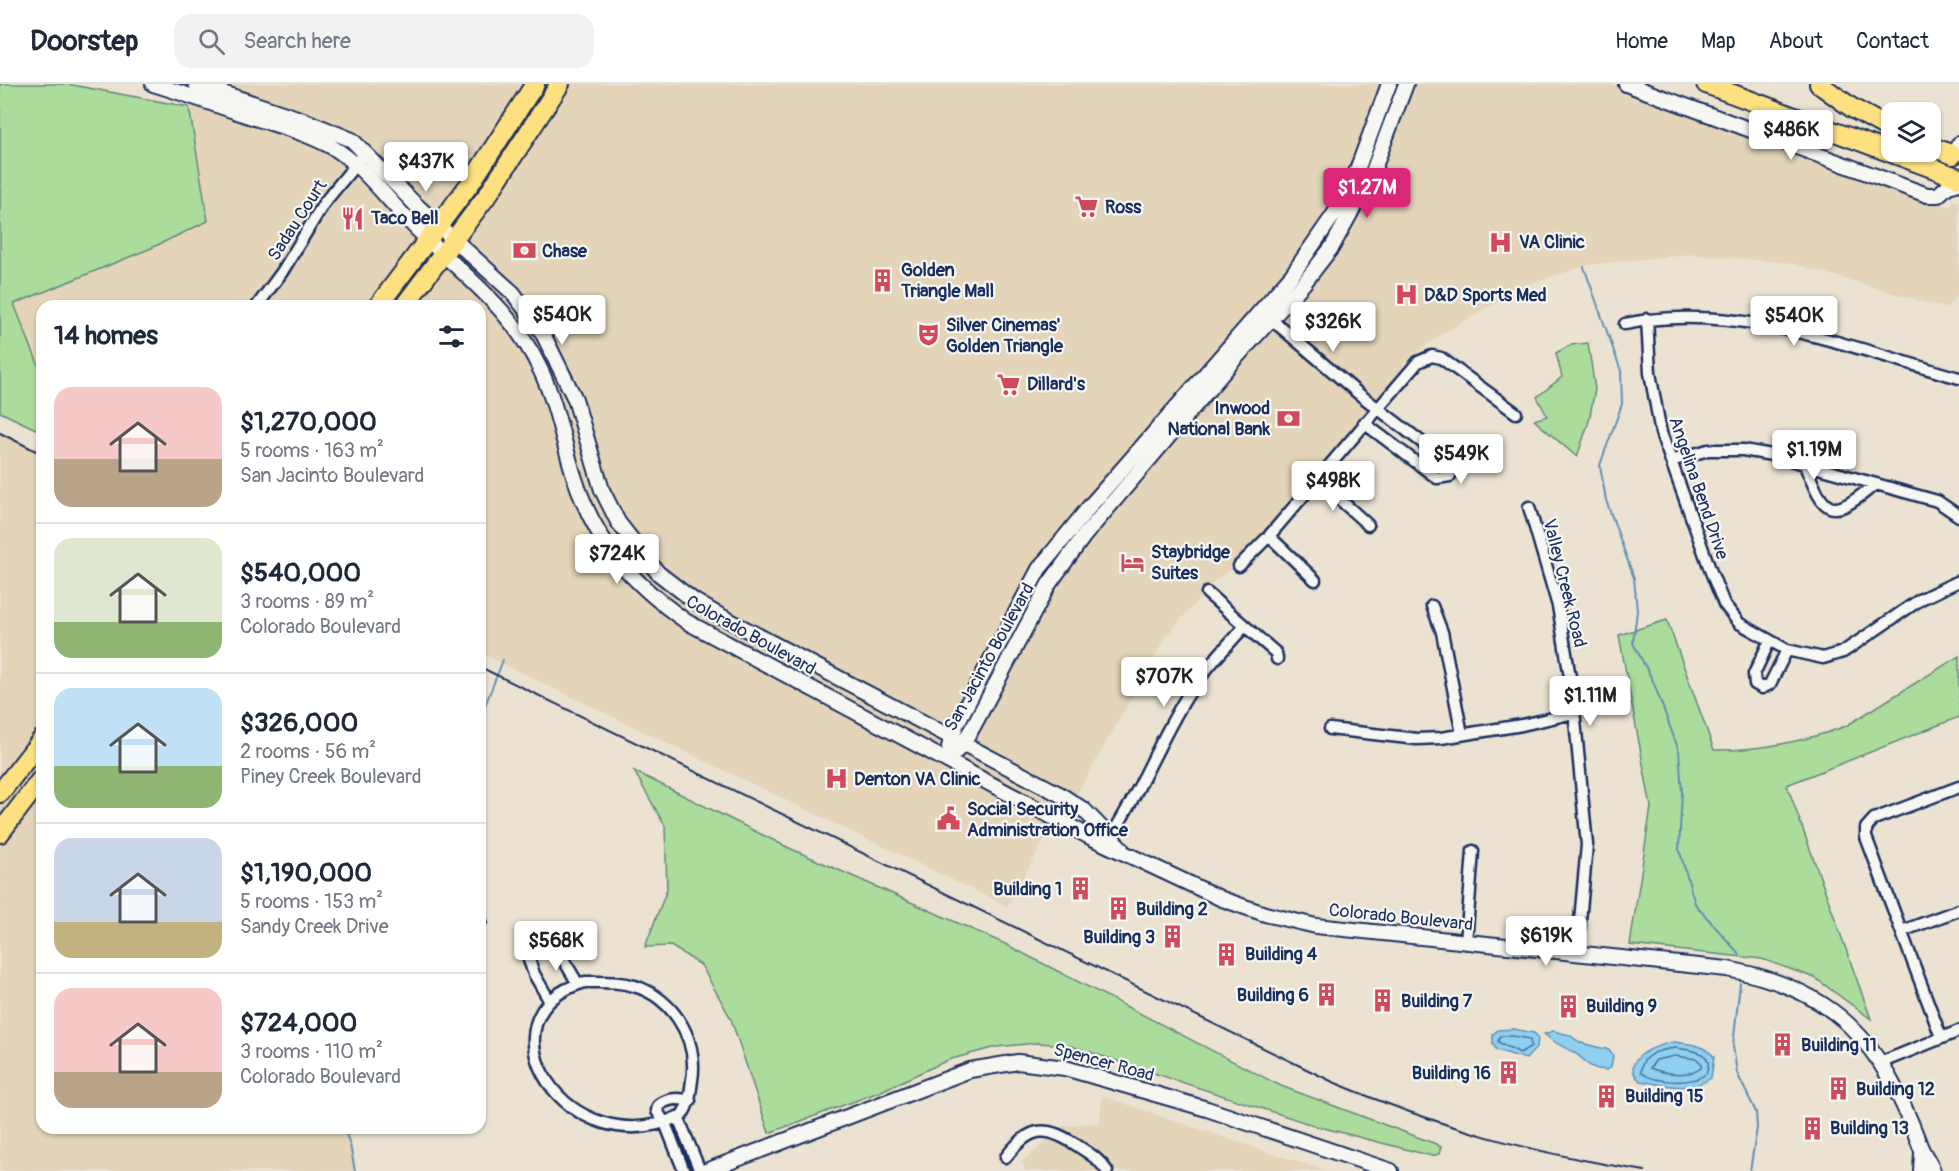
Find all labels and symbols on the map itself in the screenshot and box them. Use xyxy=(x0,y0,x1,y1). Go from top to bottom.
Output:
pin: $486K xyxy=(1749,110,1833,161)
pin: $437K xyxy=(384,142,468,193)
pin: $1.27M xyxy=(1318,168,1416,219)
street label: Sadau Court xyxy=(263,175,333,265)
supermarket icon: Ross xyxy=(1074,194,1100,220)
place label: Ross xyxy=(1105,196,1142,219)
restaurant icon: Taco Bell xyxy=(340,205,366,231)
place label: Taco Bell xyxy=(370,207,439,230)
hospital icon: VA Clinic xyxy=(1488,229,1514,255)
place label: VA Clinic xyxy=(1519,231,1585,254)
bank icon: Chase xyxy=(511,238,537,264)
place label: Chase xyxy=(542,240,588,263)
place label: Golden Triangle Mall xyxy=(900,259,994,303)
building icon: Golden Triangle Mall xyxy=(870,267,896,293)
hospital icon: D&D Sports Med xyxy=(1393,282,1419,308)
place label: D&D Sports Med xyxy=(1424,284,1547,307)
pin: $540K xyxy=(520,295,604,346)
pin: $540K xyxy=(1752,296,1836,347)
pin: $326K xyxy=(1291,302,1375,353)
place label: Silver Cinemas' Golden Triangle xyxy=(946,314,1064,358)
theatre icon: Silver Cinemas' Golden Triangle xyxy=(915,322,941,348)
supermarket icon: Dillard's xyxy=(996,371,1022,397)
place label: Dillard's xyxy=(1027,373,1086,396)
place label: Inwood National Bank xyxy=(1168,397,1270,441)
bank icon: Inwood National Bank xyxy=(1275,405,1301,431)
street label: Angelina Bend Drive xyxy=(1663,414,1734,563)
pin: $1.19M xyxy=(1765,430,1863,481)
pin: $549K xyxy=(1419,434,1503,485)
pin: $498K xyxy=(1291,461,1375,512)
street label: Valley Creek Road xyxy=(1537,516,1592,650)
pin: $724K xyxy=(575,534,659,585)
place label: Staybridge Suites xyxy=(1151,541,1231,585)
hotel icon: Staybridge Suites xyxy=(1120,549,1146,575)
street label: San Jacinto Boulevard xyxy=(939,579,1040,735)
street label: Colorado Boulevard xyxy=(682,590,820,681)
pin: $707K xyxy=(1122,657,1206,708)
pin: $1.11M xyxy=(1541,676,1639,727)
hospital icon: Denton VA Clinic xyxy=(823,766,849,792)
place label: Denton VA Clinic xyxy=(854,768,981,791)
place label: Social Security Administration Office xyxy=(967,798,1129,842)
public building icon: Social Security Administration Office xyxy=(936,806,962,832)
building icon: Building 1 xyxy=(1067,876,1093,902)
place label: Building 1 xyxy=(993,878,1062,901)
building icon: Building 2 xyxy=(1105,896,1131,922)
place label: Building 2 xyxy=(1136,898,1208,921)
street label: Colorado Boulevard xyxy=(1328,898,1474,937)
pin: $619K xyxy=(1504,916,1588,967)
pin: $568K xyxy=(514,921,598,972)
building icon: Building 3 xyxy=(1160,924,1186,950)
place label: Building 3 xyxy=(1083,926,1155,949)
building icon: Building 4 xyxy=(1214,941,1240,967)
place label: Building 4 xyxy=(1245,943,1318,966)
building icon: Building 6 xyxy=(1314,982,1340,1008)
place label: Building 6 xyxy=(1237,984,1309,1007)
building icon: Building 7 xyxy=(1370,988,1396,1014)
place label: Building 7 xyxy=(1401,990,1473,1013)
building icon: Building 9 xyxy=(1555,993,1581,1019)
place label: Building 9 xyxy=(1586,995,1657,1018)
building icon: Building 11 xyxy=(1770,1032,1796,1058)
place label: Building 11 xyxy=(1801,1034,1877,1057)
street label: Spencer Road xyxy=(1051,1038,1157,1087)
building icon: Building 16 xyxy=(1496,1060,1522,1086)
place label: Building 16 xyxy=(1412,1062,1491,1085)
building icon: Building 12 xyxy=(1825,1076,1851,1102)
place label: Building 12 xyxy=(1856,1078,1935,1101)
building icon: Building 15 xyxy=(1594,1083,1620,1109)
place label: Building 15 xyxy=(1625,1085,1704,1108)
building icon: Building 13 xyxy=(1799,1115,1825,1141)
place label: Building 13 xyxy=(1830,1117,1909,1140)

